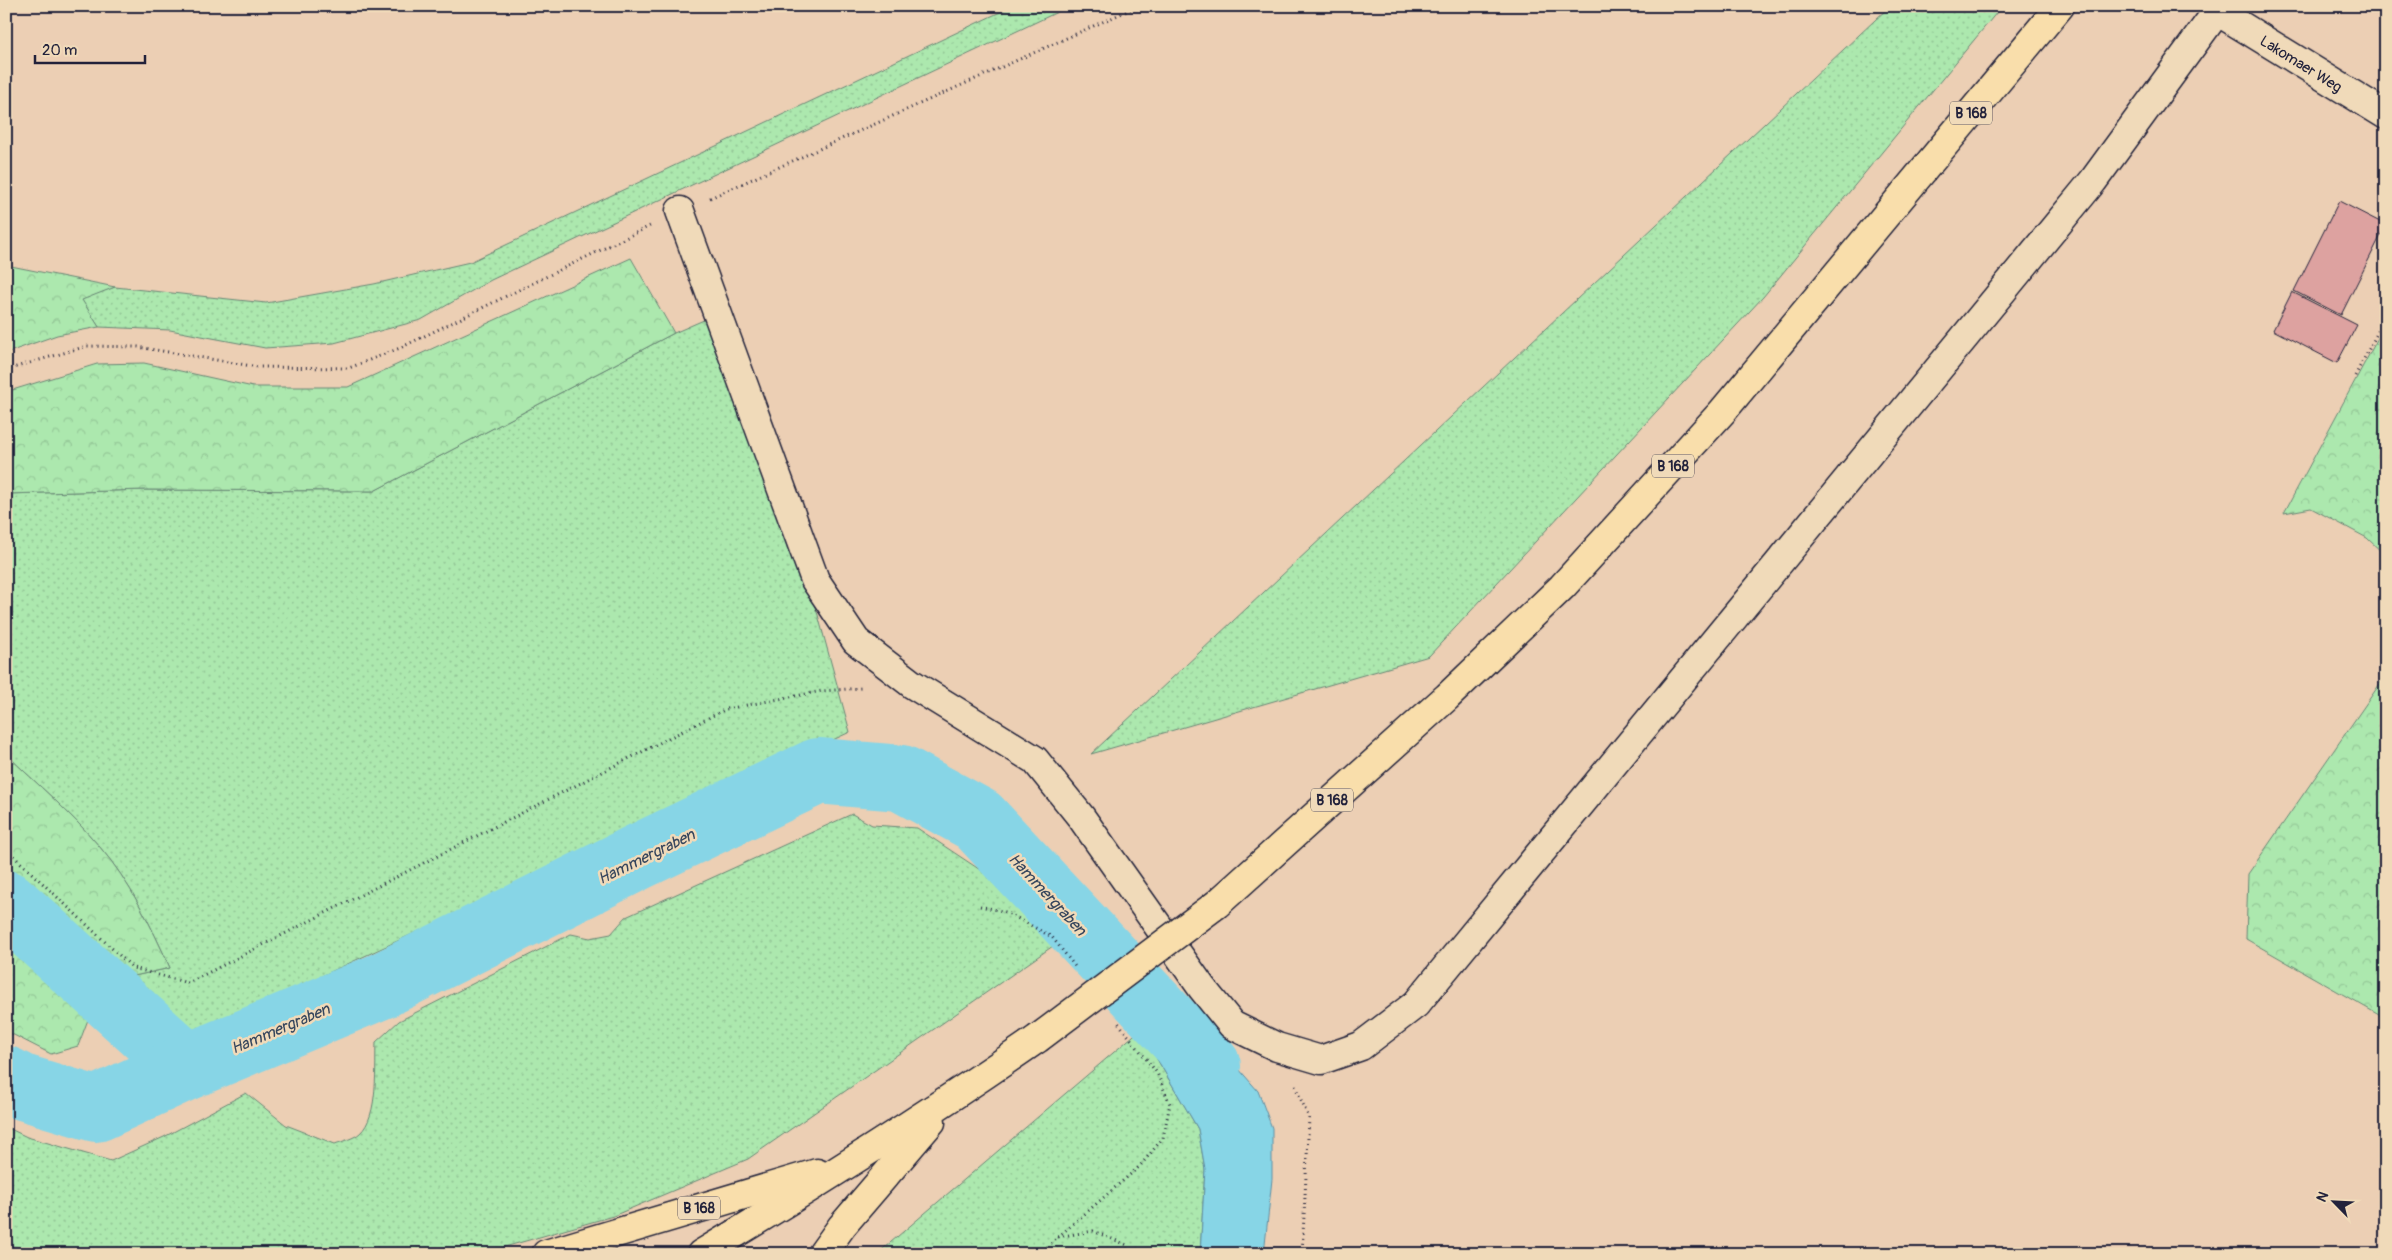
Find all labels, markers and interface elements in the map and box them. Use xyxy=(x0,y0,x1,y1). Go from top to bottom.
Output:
scale bar xyxy=(35,32,145,64)
street label: Lakomaer Weg xyxy=(2256,32,2345,97)
text: 20 m xyxy=(42,41,77,60)
road number: B 168 xyxy=(1950,102,1992,125)
road number: B 168 xyxy=(1652,454,1694,478)
road number: B 168 xyxy=(1311,788,1353,812)
water label: Hammergraben xyxy=(595,824,699,889)
water label: Hammergraben xyxy=(1004,849,1091,941)
water label: Hammergraben xyxy=(228,999,334,1059)
north arrow xyxy=(2310,1178,2360,1228)
text: N xyxy=(2313,1189,2332,1205)
road number: B 168 xyxy=(678,1196,720,1220)

